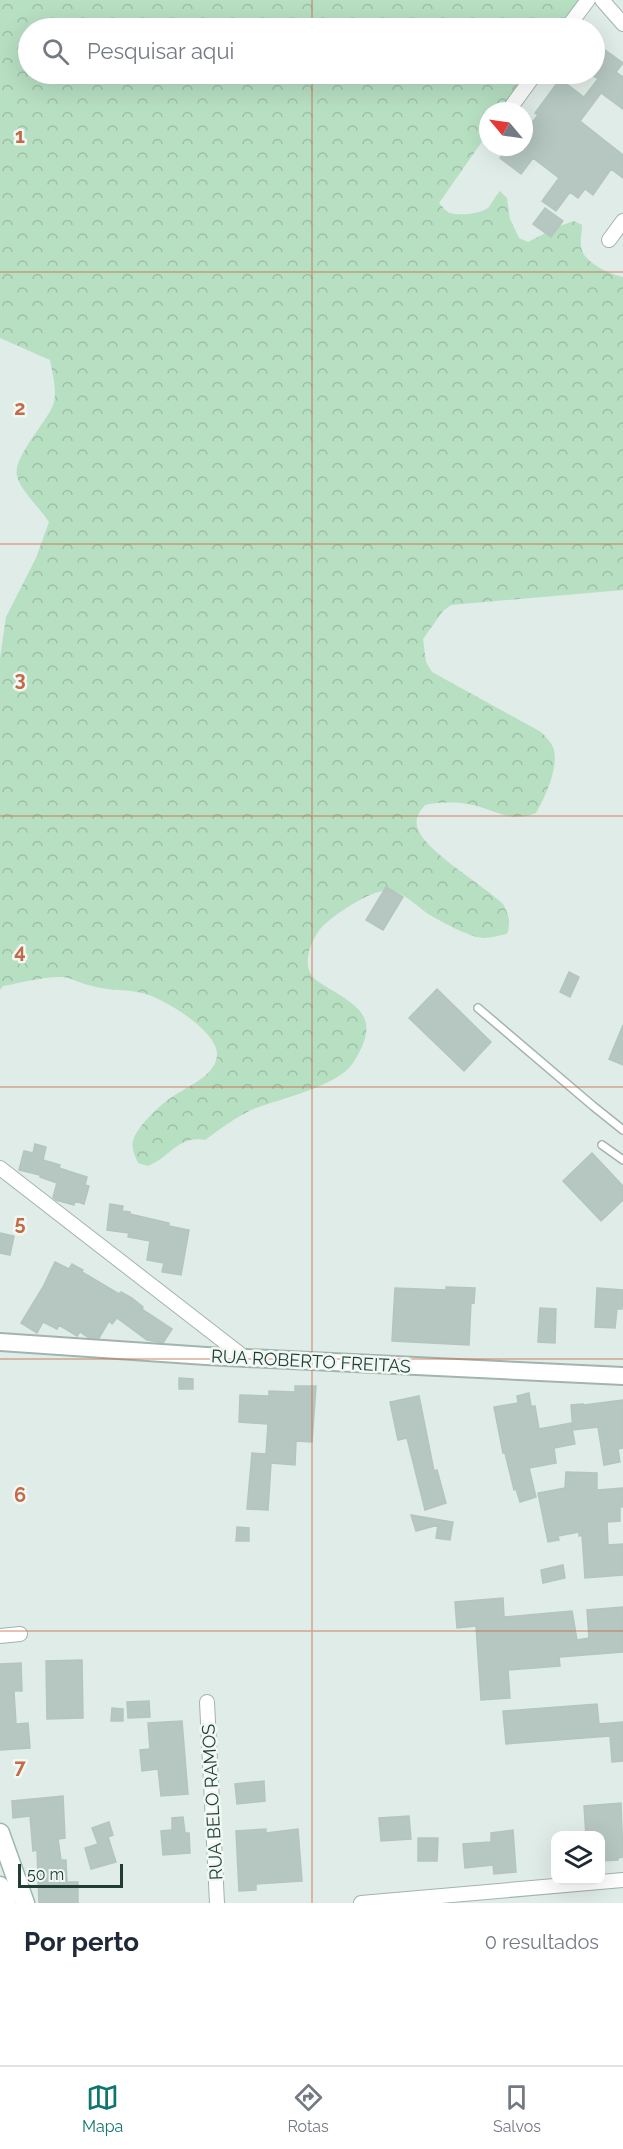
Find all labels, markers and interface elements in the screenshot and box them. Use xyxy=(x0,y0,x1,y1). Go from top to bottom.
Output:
search box xyxy=(18,18,605,84)
icon: search xyxy=(39,35,72,68)
text: Pesquisar aqui xyxy=(87,38,234,64)
north arrow xyxy=(479,102,533,156)
text: 1 xyxy=(15,124,25,148)
text: 2 xyxy=(14,396,26,420)
text: 3 xyxy=(14,667,26,691)
text: 4 xyxy=(14,939,26,963)
text: 5 xyxy=(14,1211,26,1235)
street label: RUA ROBERTO FREITAS xyxy=(211,1345,411,1377)
text: 6 xyxy=(14,1483,26,1507)
street label: RUA BELO RAMOS xyxy=(197,1723,227,1881)
text: 7 xyxy=(14,1755,26,1779)
map controls xyxy=(551,1831,605,1885)
button: layers xyxy=(551,1831,605,1885)
scale bar xyxy=(18,1861,123,1888)
text: 50 m xyxy=(27,1865,64,1884)
text: Por perto xyxy=(24,1927,139,1957)
text: 0 resultados xyxy=(485,1930,599,1954)
tab: Mapa xyxy=(82,2081,123,2136)
tab: Rotas xyxy=(287,2081,329,2136)
tab: Salvos xyxy=(493,2081,541,2136)

